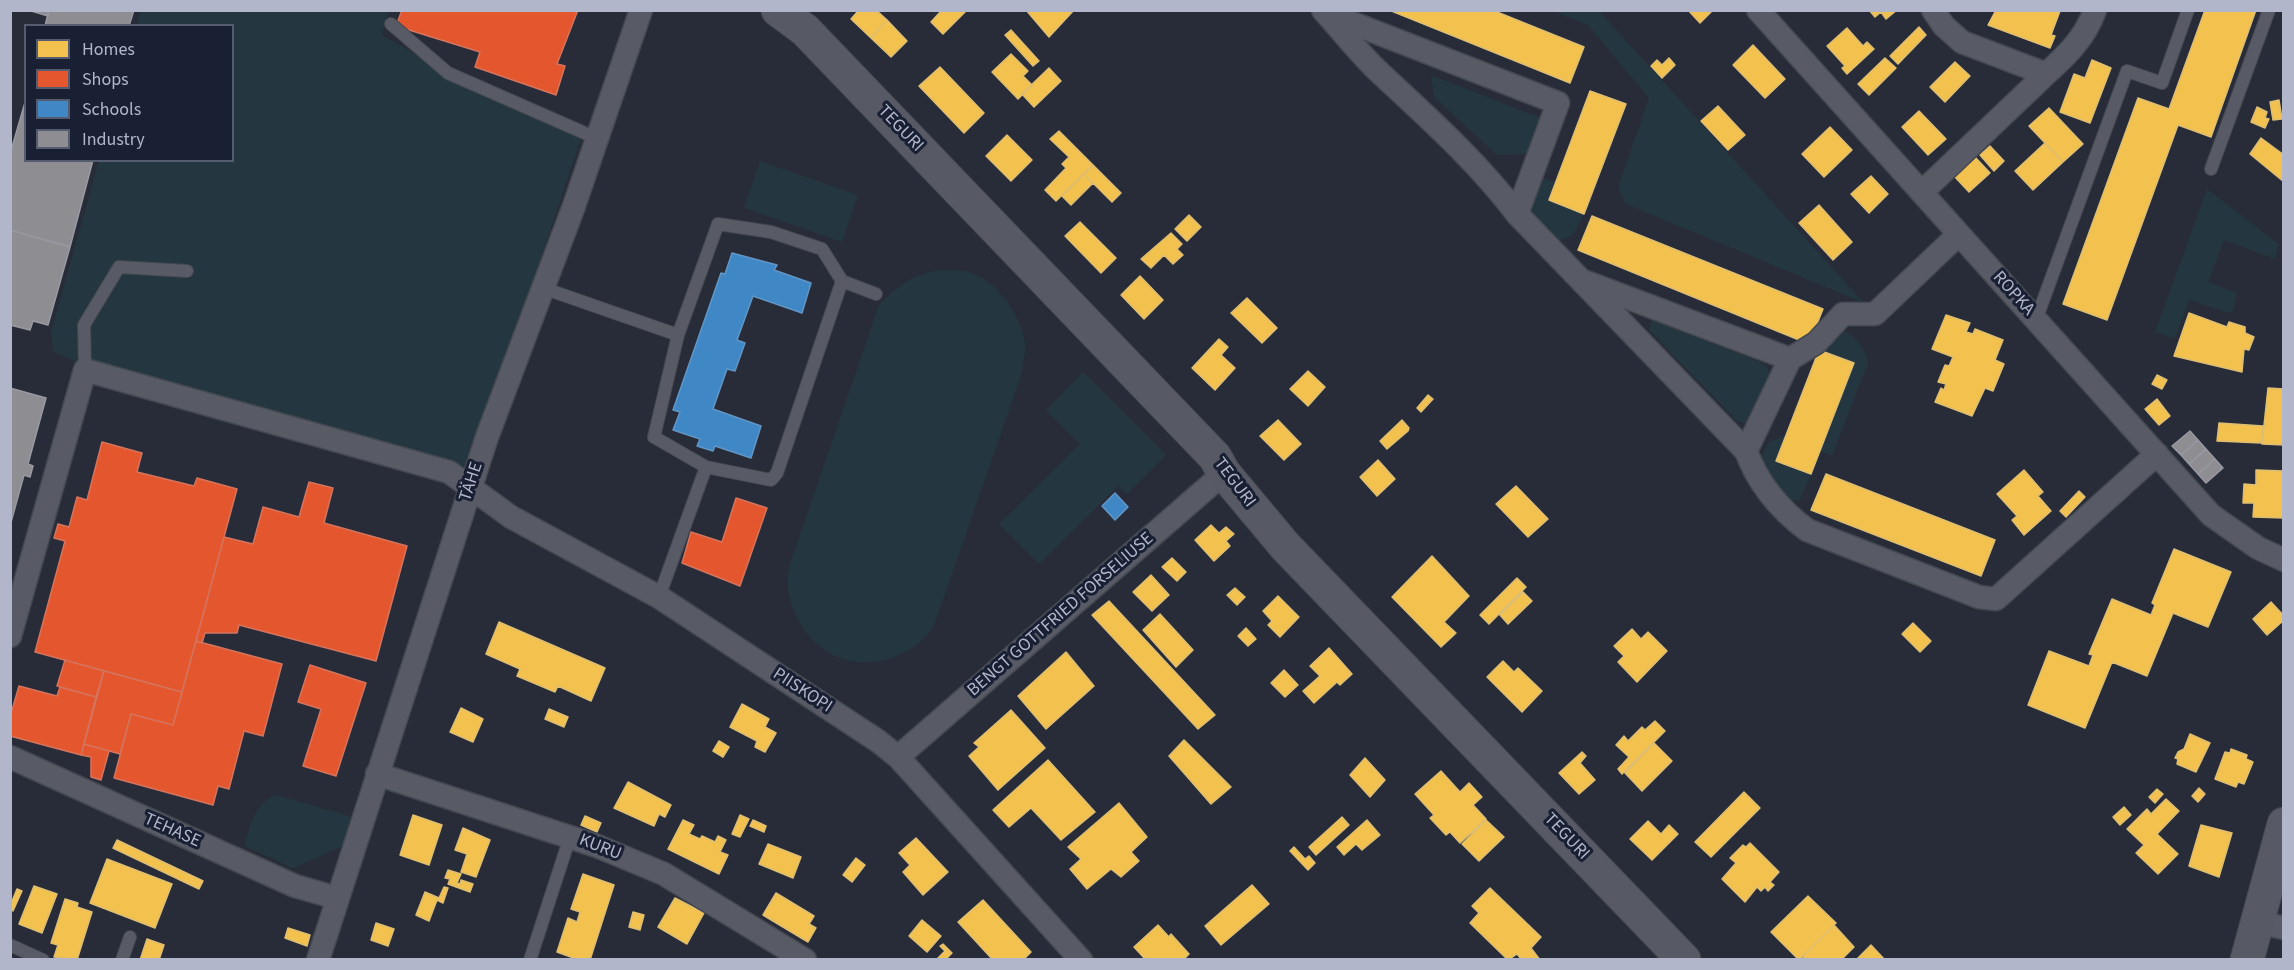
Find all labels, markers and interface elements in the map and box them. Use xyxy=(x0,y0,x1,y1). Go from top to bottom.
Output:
legend xyxy=(24,24,234,162)
text: Homes xyxy=(82,37,135,62)
text: Shops xyxy=(82,67,129,92)
text: Schools xyxy=(82,97,141,122)
street label: TEGURI xyxy=(872,101,928,157)
text: Industry xyxy=(82,127,145,152)
street label: ROPKA xyxy=(1987,267,2039,321)
street label: TEGURI xyxy=(1208,454,1260,512)
street label: TÄHE xyxy=(456,460,488,504)
street label: BENGT GOTTFRIED FORSELIUSE xyxy=(964,528,1158,702)
street label: PIISKOPI xyxy=(768,664,836,718)
street label: TEHASE xyxy=(140,809,204,853)
street label: TEGURI xyxy=(1538,809,1594,865)
street label: KURU xyxy=(576,830,624,866)

